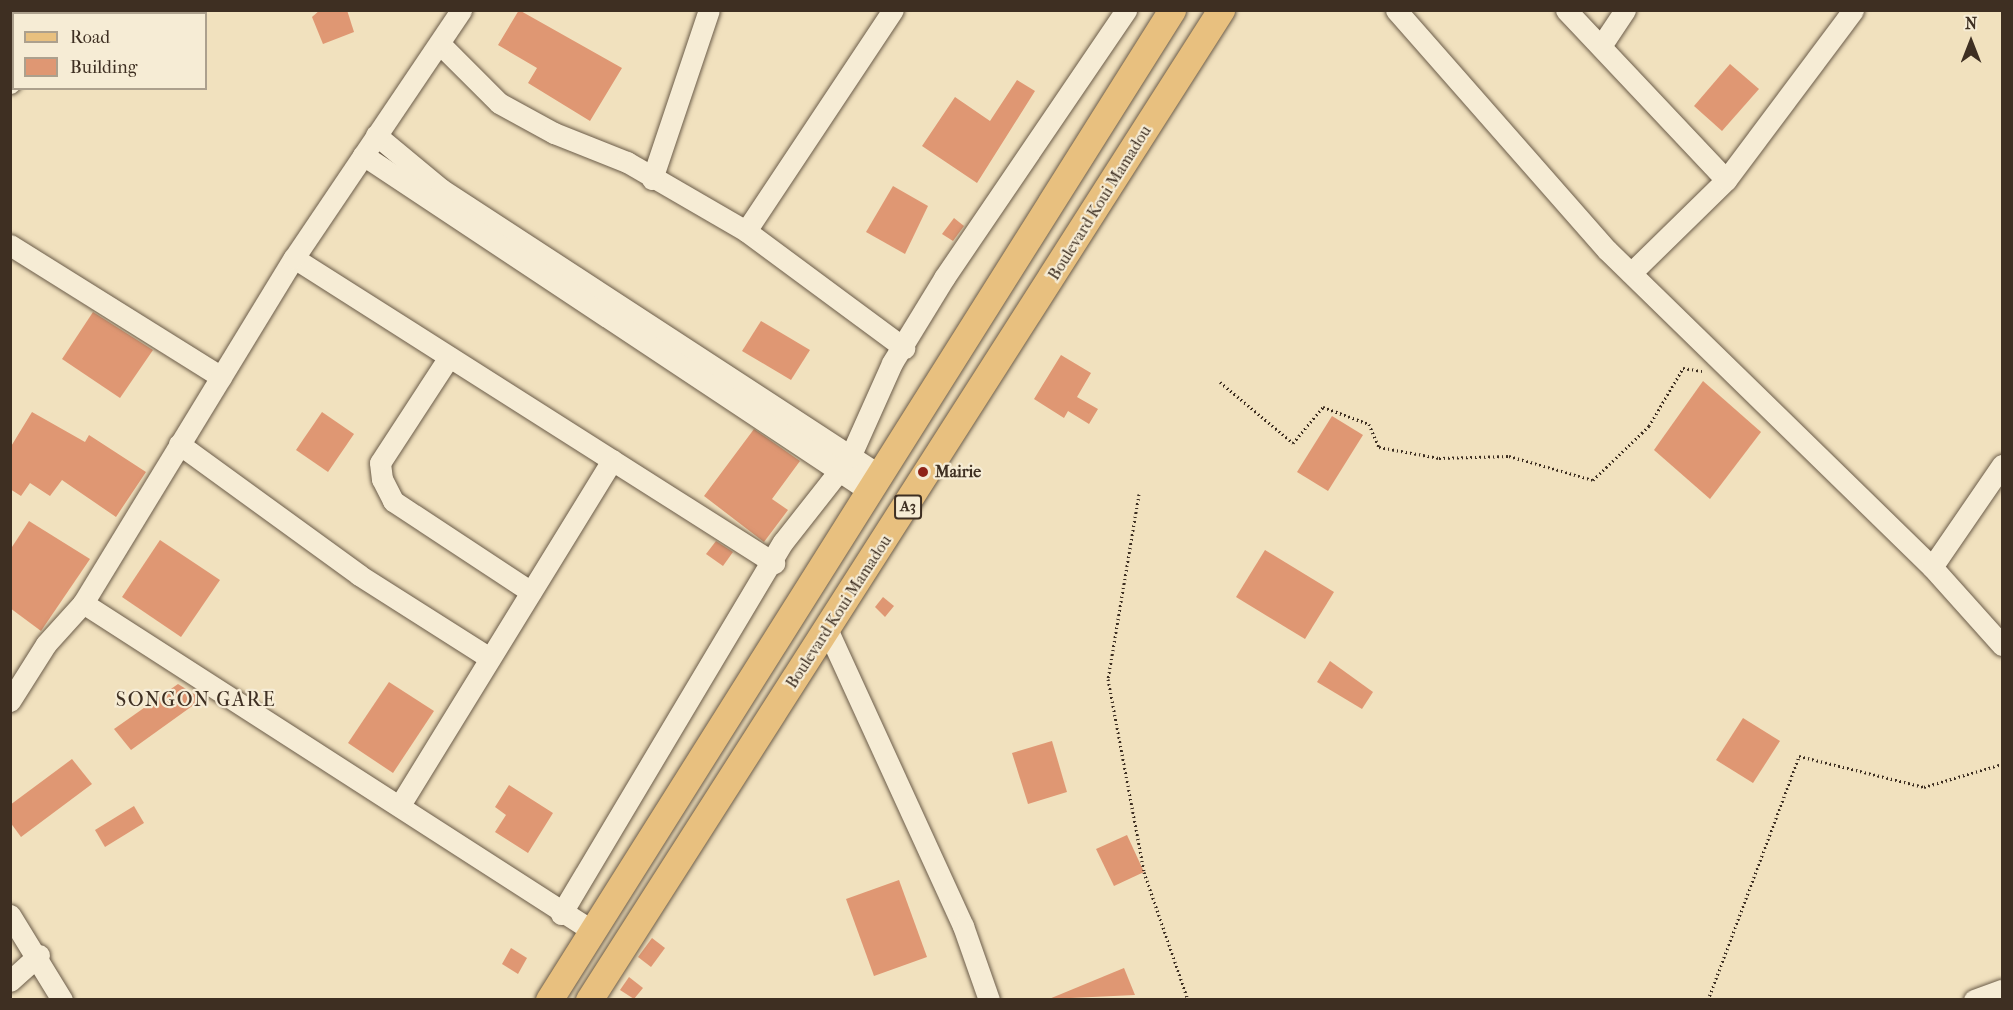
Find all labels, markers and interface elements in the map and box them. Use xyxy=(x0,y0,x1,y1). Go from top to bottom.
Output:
legend xyxy=(12,12,207,90)
north arrow xyxy=(1941,12,2001,72)
text: N xyxy=(1965,14,1977,33)
text: Road xyxy=(70,27,110,48)
text: Building xyxy=(70,57,137,78)
street label: Boulevard Koui Mamadou xyxy=(1045,122,1155,284)
place label: Mairie xyxy=(935,462,981,482)
marker: Mairie xyxy=(916,465,930,479)
road number: A3 xyxy=(893,495,923,519)
street label: Boulevard Koui Mamadou xyxy=(782,532,896,692)
district label: SONGON GARE xyxy=(116,687,276,711)

